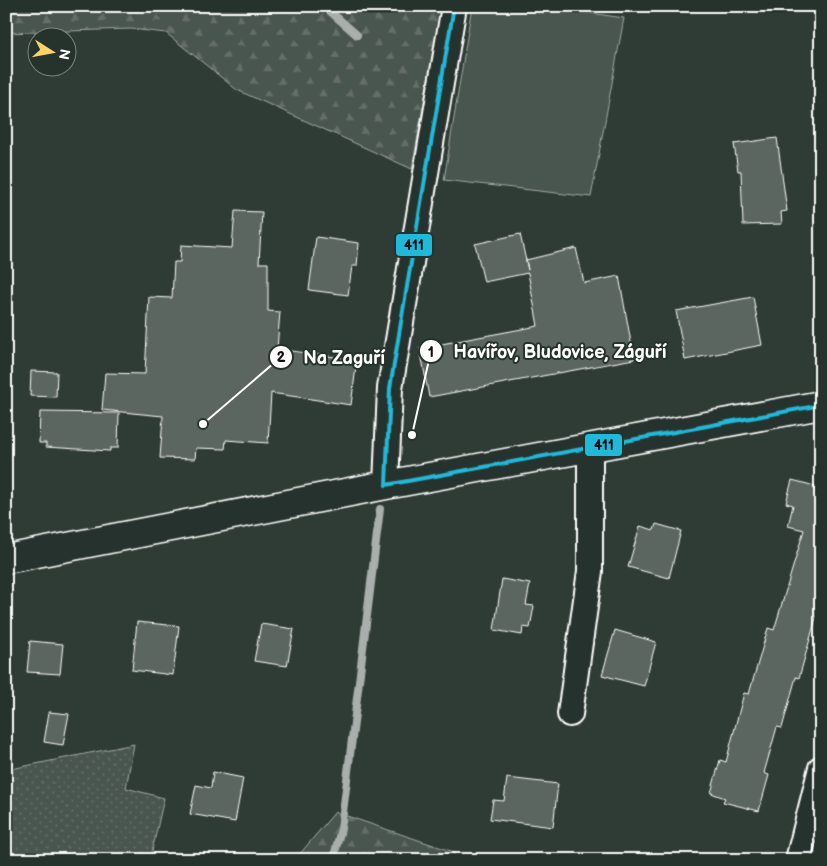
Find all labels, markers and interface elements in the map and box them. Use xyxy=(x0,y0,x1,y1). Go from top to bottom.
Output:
north arrow xyxy=(28,28,78,78)
text: N xyxy=(55,48,74,61)
line badge: 411 xyxy=(395,233,433,257)
text: 411 xyxy=(404,237,424,254)
callout: Havířov, Bludovice, Záguří xyxy=(418,335,676,368)
callout: Na Zaguří xyxy=(268,341,395,374)
text: Havířov, Bludovice, Záguří xyxy=(454,342,667,363)
text: 1 xyxy=(428,343,434,362)
text: 2 xyxy=(277,348,286,367)
text: Na Zaguří xyxy=(303,348,385,369)
line badge: 411 xyxy=(584,433,623,457)
text: 411 xyxy=(594,437,614,454)

